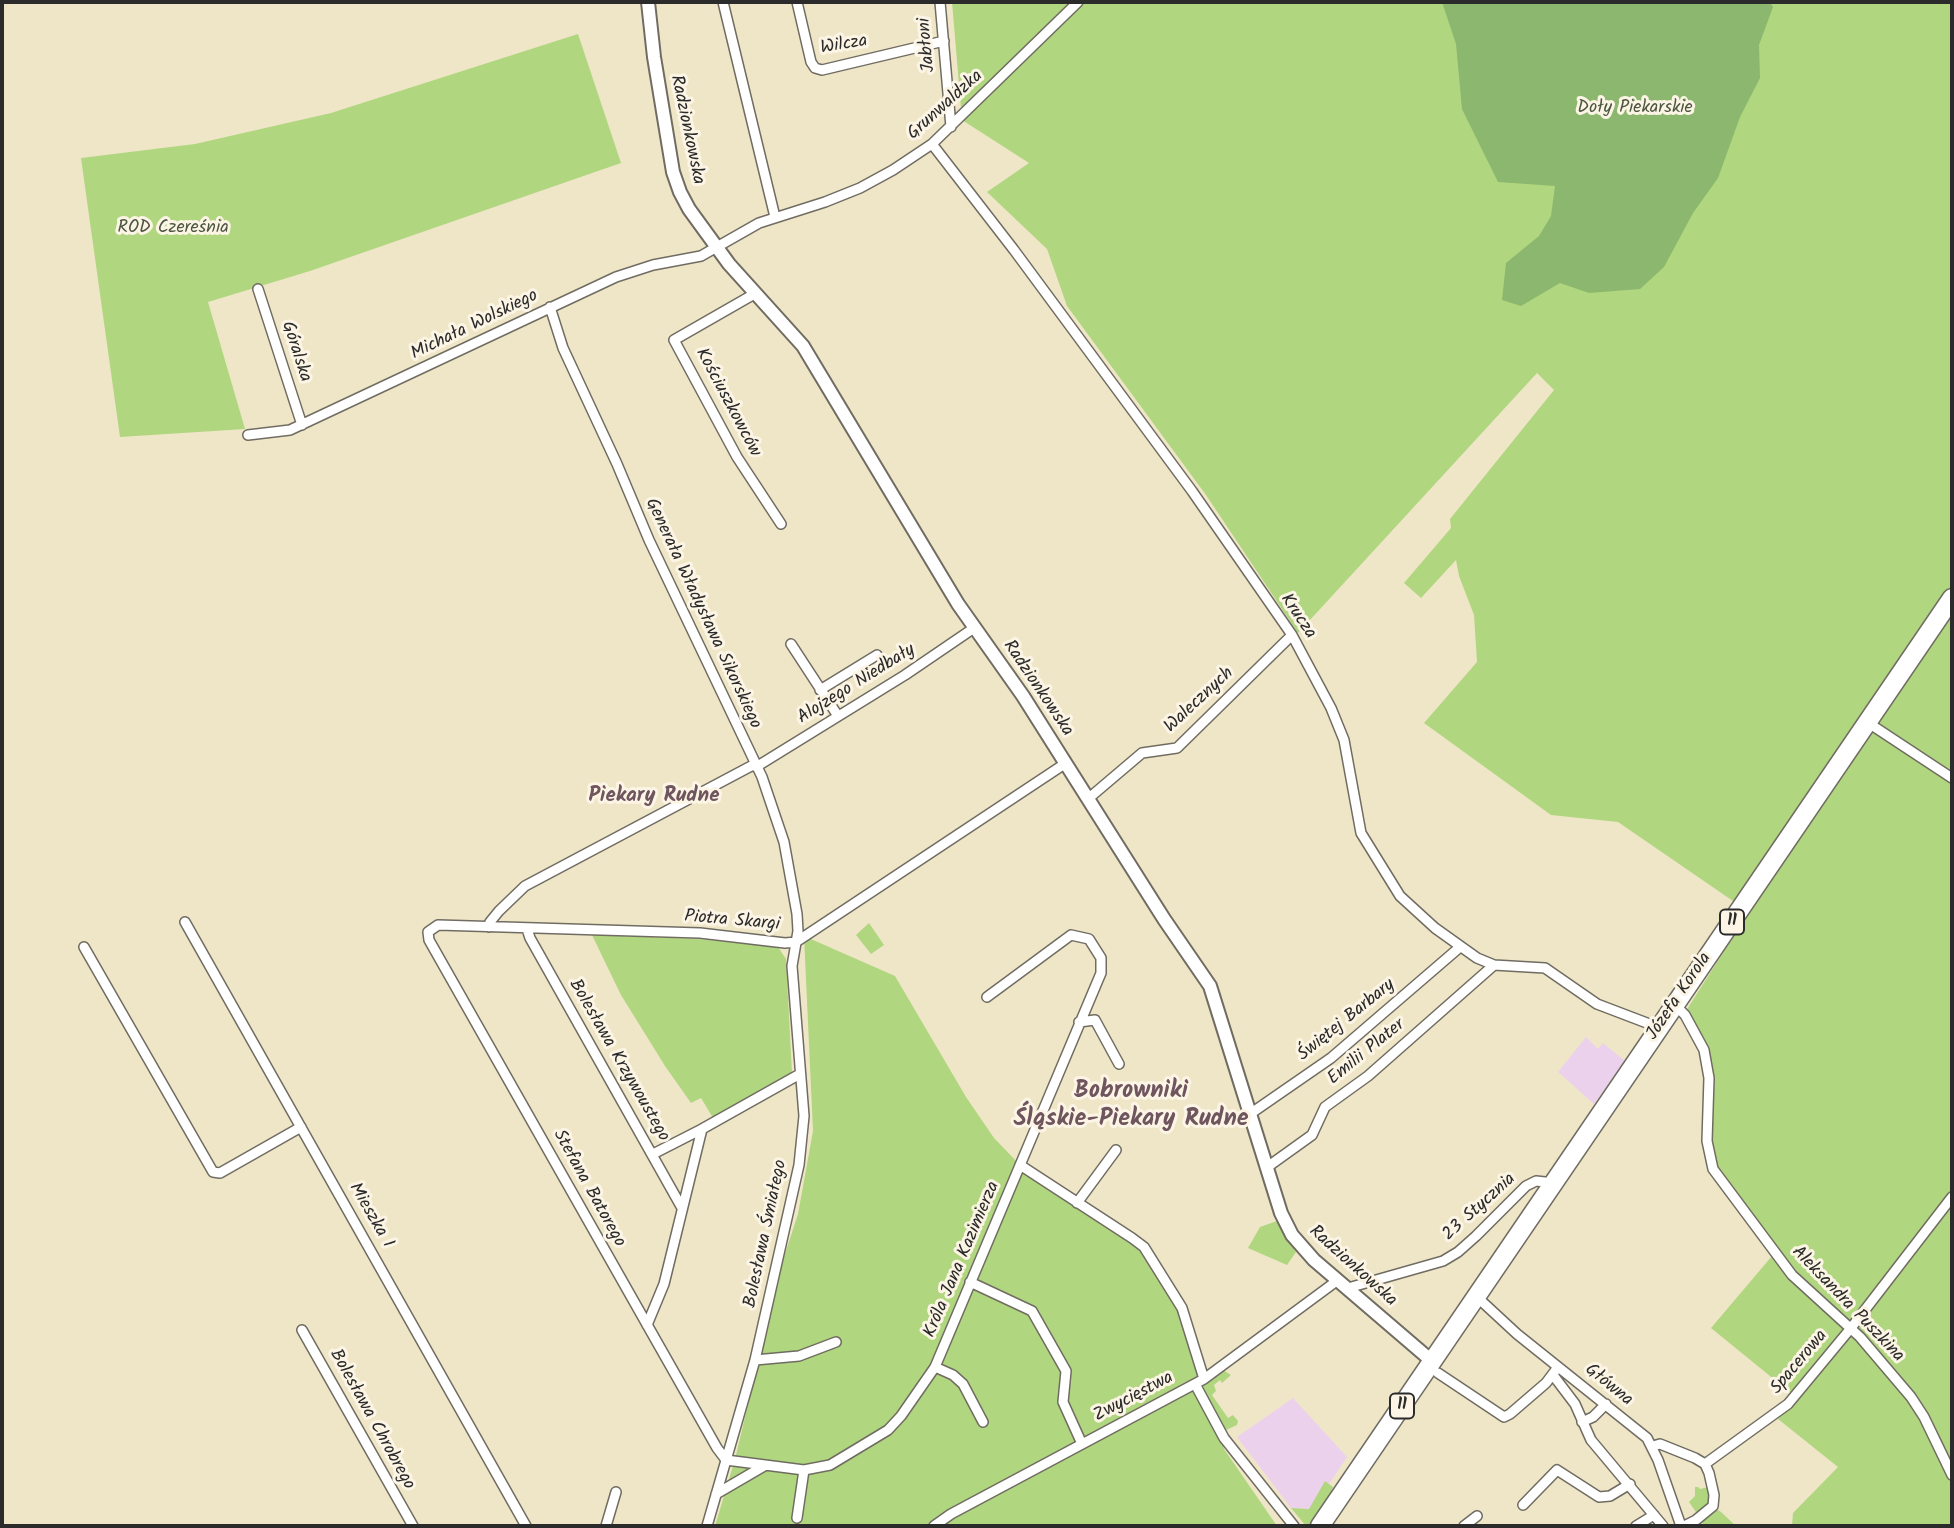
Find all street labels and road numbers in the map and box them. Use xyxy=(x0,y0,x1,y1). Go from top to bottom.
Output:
street label: Jabłoni xyxy=(915,17,941,73)
street label: Wilcza xyxy=(819,32,869,60)
street label: Grunwaldzka xyxy=(904,67,988,145)
street label: Radzionkowska xyxy=(664,73,708,187)
street label: Michała Wolskiego xyxy=(408,286,542,366)
street label: Góralska xyxy=(275,319,315,385)
street label: Kościuszkowców xyxy=(689,345,765,461)
street label: Generała Władysława Sikorskiego xyxy=(639,495,765,733)
street label: Krucza xyxy=(1274,590,1320,644)
street label: Radzionkowska xyxy=(997,637,1077,741)
street label: Alojzego Niedbały xyxy=(794,640,920,730)
street label: Walecznych xyxy=(1161,664,1239,738)
street label: Piotra Skargi xyxy=(683,907,781,937)
road number: 11 xyxy=(1720,910,1744,934)
street label: Józefa Korola xyxy=(1643,949,1717,1045)
street label: Świętej Barbary xyxy=(1294,975,1400,1067)
street label: Bolesława Krzywoustego xyxy=(563,976,673,1146)
street label: Emilii Plater xyxy=(1324,1015,1410,1091)
street label: Stefana Batorego xyxy=(547,1127,629,1251)
street label: Bolesława Śmiałego xyxy=(741,1158,793,1310)
street label: 23 Stycznia xyxy=(1439,1169,1521,1247)
street label: Mieszka I xyxy=(343,1179,397,1253)
street label: Króla Jana Kazimierza xyxy=(920,1179,1006,1341)
street label: Radzionkowska xyxy=(1303,1222,1401,1312)
street label: Aleksandra Puszkina xyxy=(1786,1242,1908,1368)
street label: Spacerowa xyxy=(1767,1326,1833,1400)
street label: Bolesława Chrobrego xyxy=(323,1346,419,1494)
street label: Główna xyxy=(1580,1360,1636,1412)
street label: Zwycięstwa xyxy=(1090,1368,1178,1428)
road number: 11 xyxy=(1390,1394,1414,1418)

